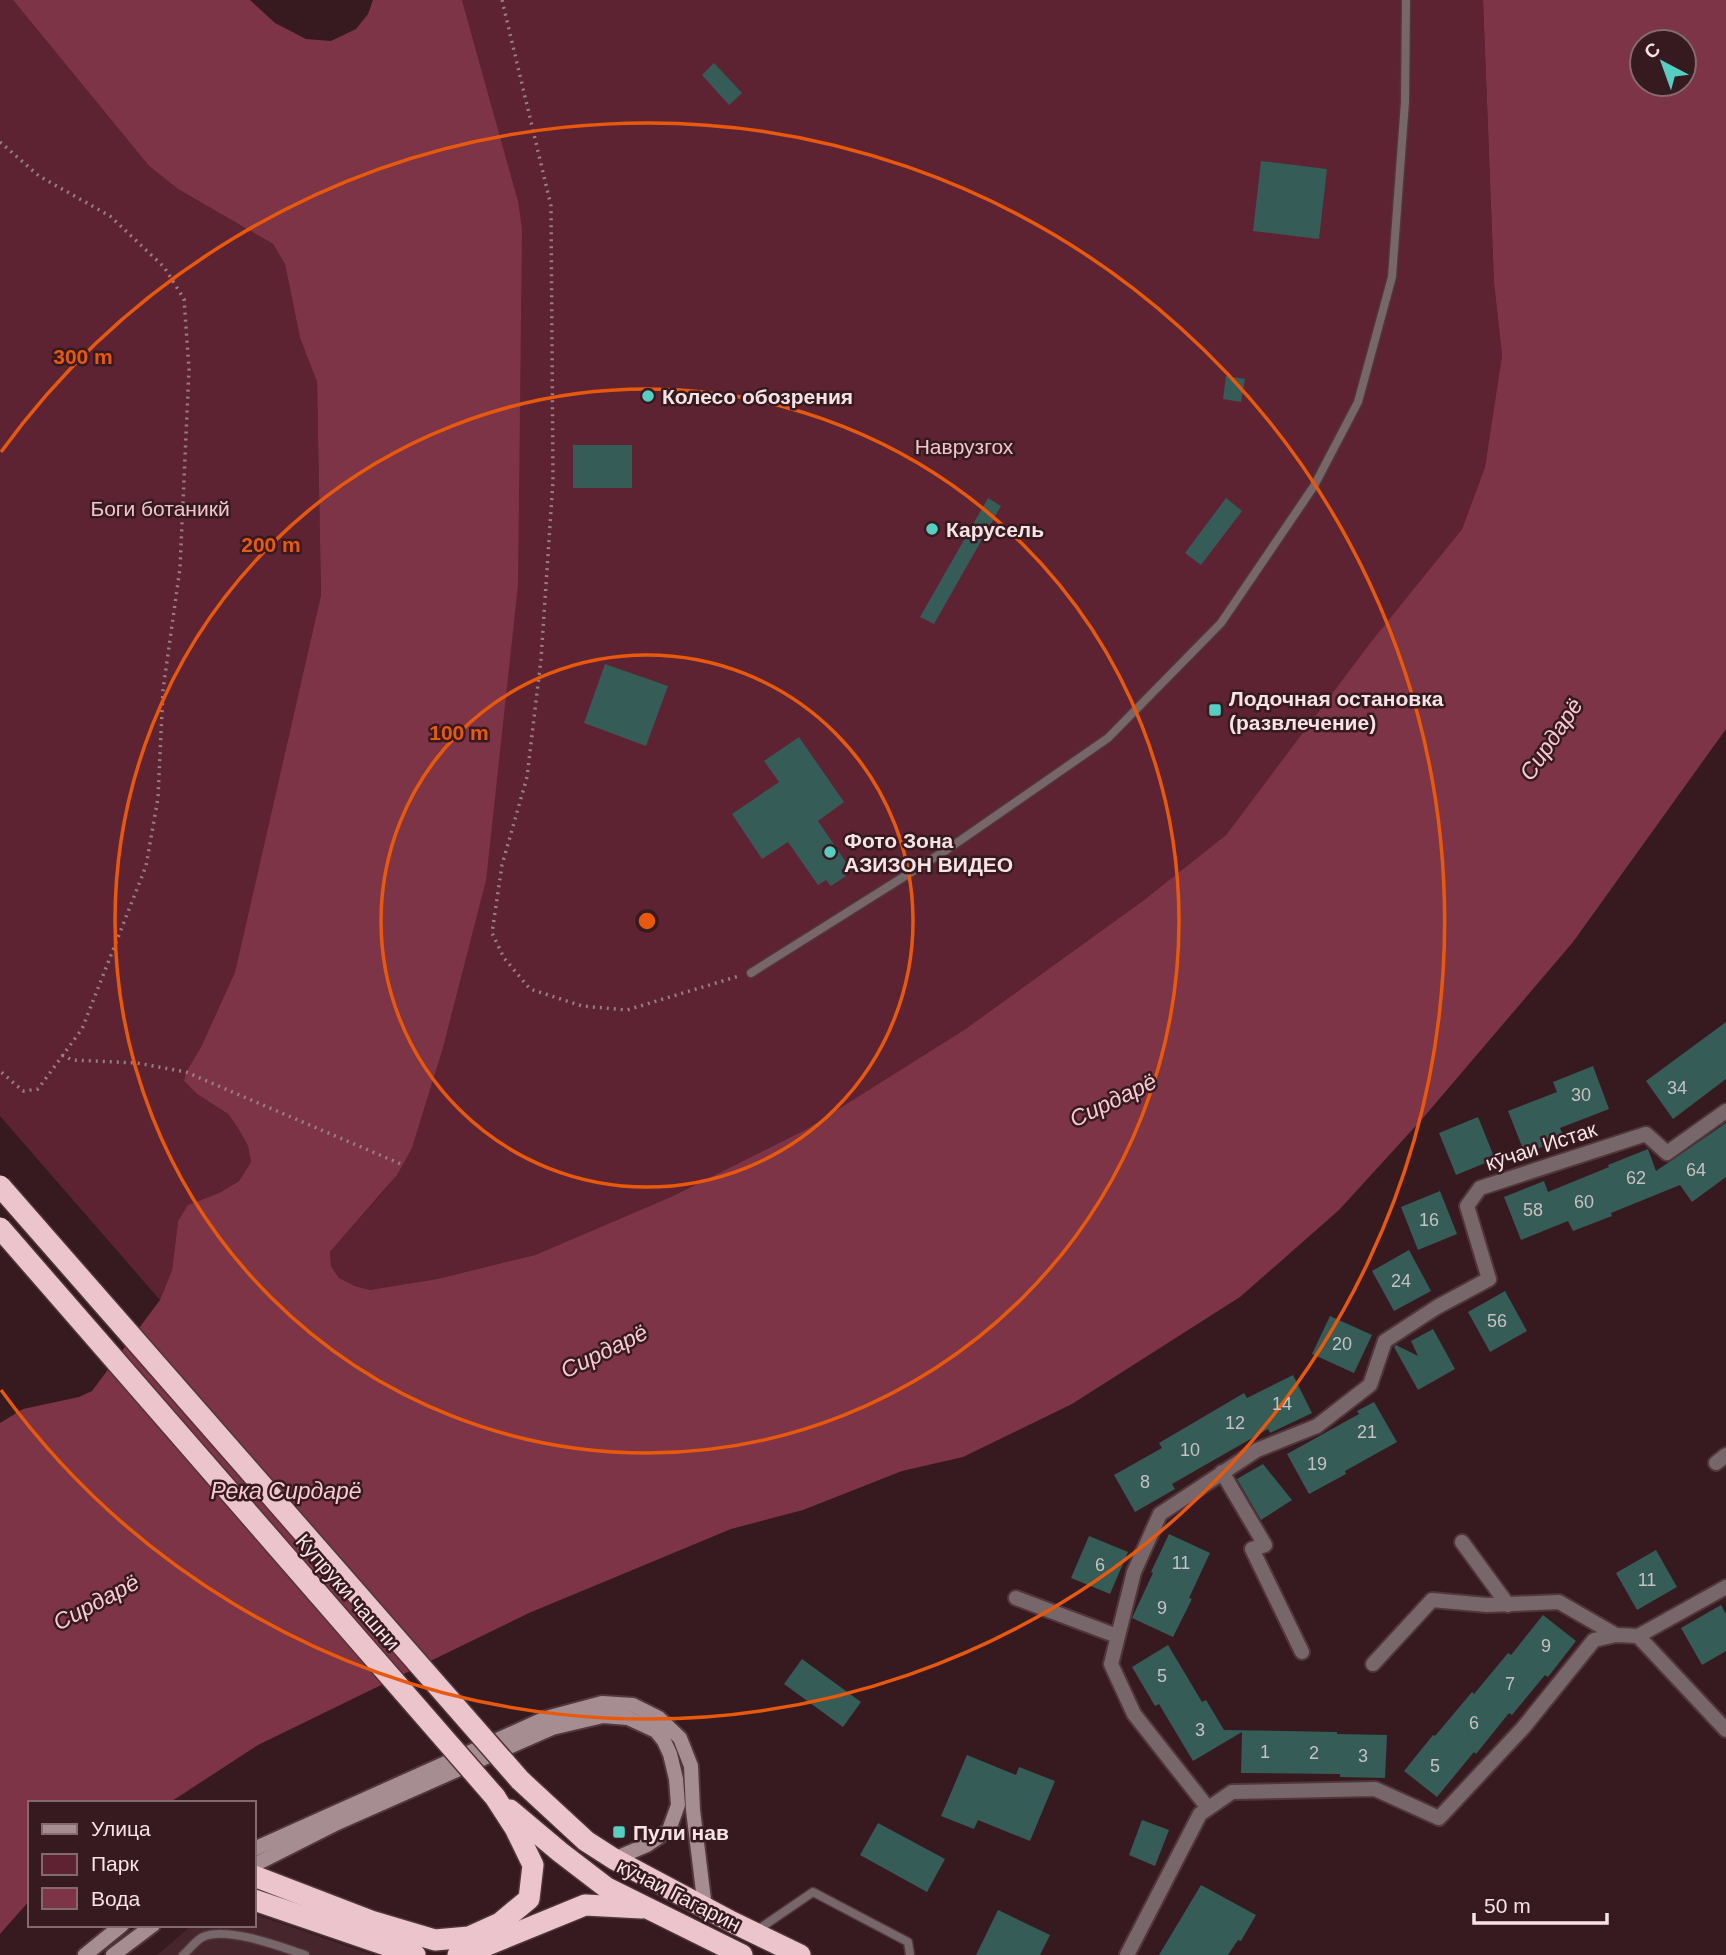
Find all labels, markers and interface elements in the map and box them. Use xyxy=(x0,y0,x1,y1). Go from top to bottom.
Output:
north arrow xyxy=(1628,28,1698,98)
text: С xyxy=(1640,38,1664,63)
text: 300 m xyxy=(53,345,113,368)
place label: Колесо обозрения xyxy=(662,385,853,408)
marker: Колесо обозрения xyxy=(640,388,656,404)
park label: Наврузгох xyxy=(915,435,1014,458)
park label: Боги ботаникй xyxy=(90,497,230,520)
place label: Карусель xyxy=(946,518,1044,541)
marker: Карусель xyxy=(924,521,940,537)
text: 200 m xyxy=(241,533,301,556)
place label: Лодочная остановка (развлечение) xyxy=(1229,687,1444,734)
water label: Сирдарё xyxy=(1514,693,1588,785)
marker: Лодочная остановка (развлечение) xyxy=(1207,702,1223,718)
text: 100 m xyxy=(429,721,489,744)
place label: Фото Зона АЗИЗОН ВИДЕО xyxy=(844,829,1013,876)
marker: Фото Зона АЗИЗОН ВИДЕО xyxy=(822,844,838,860)
centre of rings xyxy=(635,909,659,933)
water label: Сирдарё xyxy=(1065,1068,1161,1132)
house number: 34 xyxy=(1667,1078,1687,1098)
house number: 30 xyxy=(1571,1085,1591,1105)
street label: кӯчаи Истак xyxy=(1482,1117,1600,1175)
house number: 64 xyxy=(1686,1160,1706,1180)
house number: 62 xyxy=(1626,1168,1646,1188)
house number: 60 xyxy=(1574,1192,1594,1212)
house number: 58 xyxy=(1523,1200,1543,1220)
house number: 16 xyxy=(1419,1210,1439,1230)
house number: 24 xyxy=(1391,1271,1411,1291)
house number: 56 xyxy=(1487,1311,1507,1331)
water label: Сирдарё xyxy=(556,1319,652,1383)
house number: 20 xyxy=(1332,1334,1352,1354)
house number: 14 xyxy=(1272,1394,1292,1414)
house number: 12 xyxy=(1225,1413,1245,1433)
house number: 21 xyxy=(1357,1422,1377,1442)
house number: 10 xyxy=(1180,1440,1200,1460)
house number: 19 xyxy=(1307,1454,1327,1474)
house number: 8 xyxy=(1140,1472,1150,1492)
water label: Река Сирдарё xyxy=(210,1478,362,1504)
street label: Купруки чашни xyxy=(292,1530,404,1654)
house number: 11 xyxy=(1172,1553,1190,1573)
house number: 6 xyxy=(1095,1555,1105,1575)
water label: Сирдарё xyxy=(49,1569,143,1635)
house number: 11 xyxy=(1638,1570,1656,1590)
house number: 9 xyxy=(1157,1598,1167,1618)
house number: 9 xyxy=(1541,1636,1551,1656)
house number: 5 xyxy=(1157,1666,1167,1686)
house number: 7 xyxy=(1505,1674,1515,1694)
house number: 6 xyxy=(1469,1713,1479,1733)
house number: 3 xyxy=(1195,1720,1205,1740)
house number: 1 xyxy=(1260,1742,1270,1762)
house number: 2 xyxy=(1309,1743,1319,1763)
house number: 3 xyxy=(1358,1746,1368,1766)
house number: 5 xyxy=(1430,1756,1440,1776)
legend xyxy=(28,1801,256,1927)
text: Улица xyxy=(91,1817,151,1840)
place label: Пули нав xyxy=(633,1821,729,1844)
marker: Пули нав xyxy=(611,1824,627,1840)
text: Парк xyxy=(91,1852,139,1875)
street label: кӯчаи Гагарин xyxy=(613,1854,745,1936)
scale bar xyxy=(1474,1882,1607,1926)
text: Вода xyxy=(91,1887,140,1910)
text: 50 m xyxy=(1484,1894,1531,1917)

